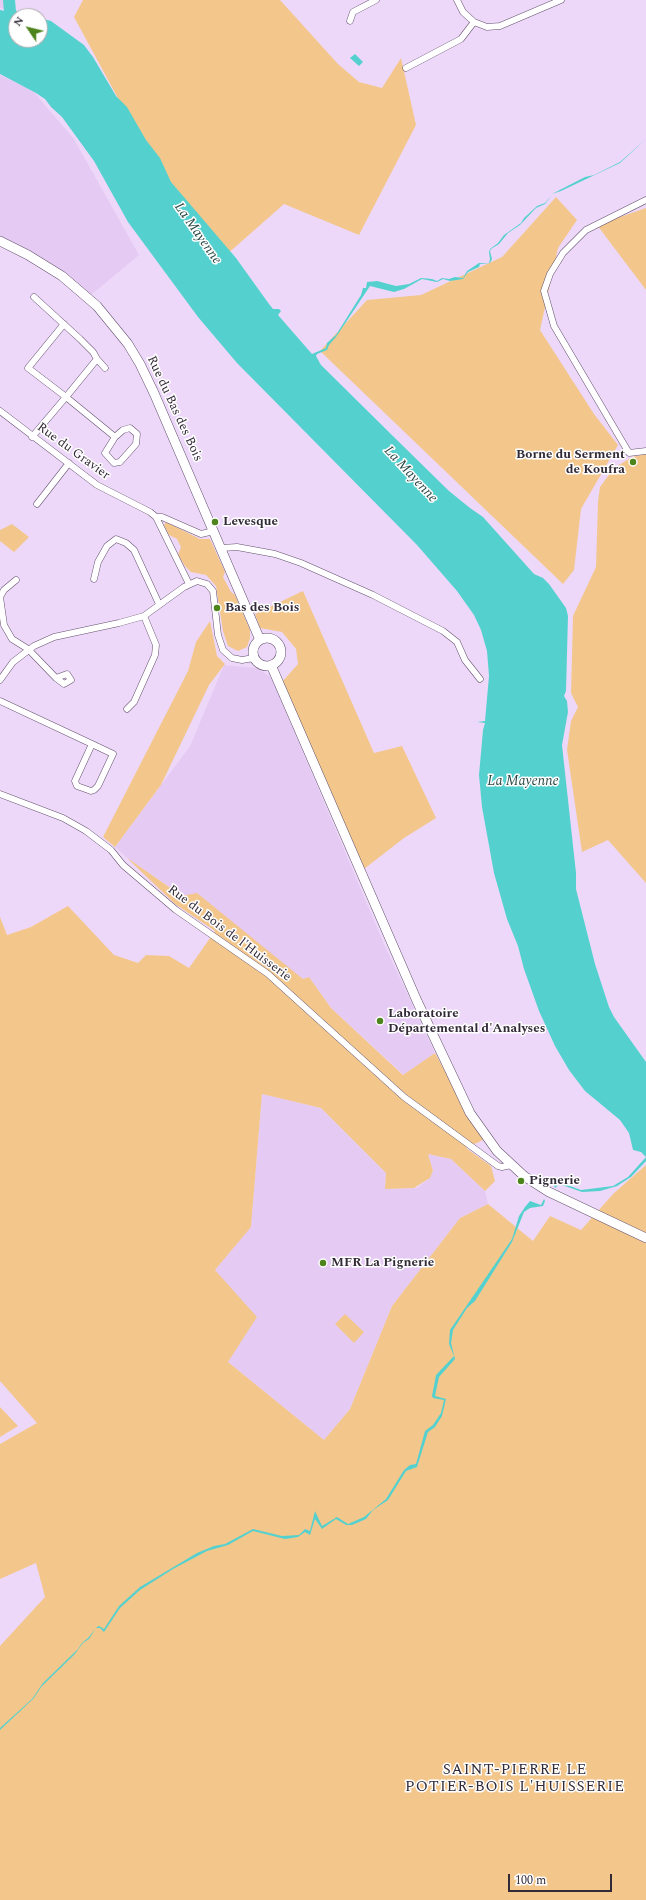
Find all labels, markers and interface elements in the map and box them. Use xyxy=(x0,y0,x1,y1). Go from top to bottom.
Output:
north arrow xyxy=(8,8,48,48)
text: N xyxy=(9,13,28,30)
water label: La Mayenne xyxy=(170,200,224,268)
street label: Rue du Bas des Bois xyxy=(143,354,205,464)
street label: Rue du Gravier xyxy=(33,420,113,484)
water label: La Mayenne xyxy=(380,443,440,507)
place label: Borne du Serment de Koufra xyxy=(516,447,625,478)
marker: Borne du Serment de Koufra xyxy=(628,457,638,467)
place label: Levesque xyxy=(223,514,278,530)
marker: Levesque xyxy=(210,517,220,527)
place label: Bas des Bois xyxy=(225,600,299,616)
marker: Bas des Bois xyxy=(212,603,222,613)
water label: La Mayenne xyxy=(487,774,559,790)
street label: Rue du Bois de l'Huisserie xyxy=(164,882,294,986)
place label: Laboratoire Départemental d'Analyses xyxy=(388,1006,545,1037)
marker: Laboratoire Départemental d'Analyses xyxy=(375,1016,385,1026)
place label: Pignerie xyxy=(529,1173,580,1189)
marker: Pignerie xyxy=(516,1176,526,1186)
place label: MFR La Pignerie xyxy=(331,1255,434,1271)
marker: MFR La Pignerie xyxy=(318,1258,328,1268)
district label: SAINT-PIERRE LE POTIER-BOIS L'HUISSERIE xyxy=(405,1762,625,1797)
scale bar xyxy=(510,1866,614,1892)
text: 100 m xyxy=(515,1871,546,1890)

